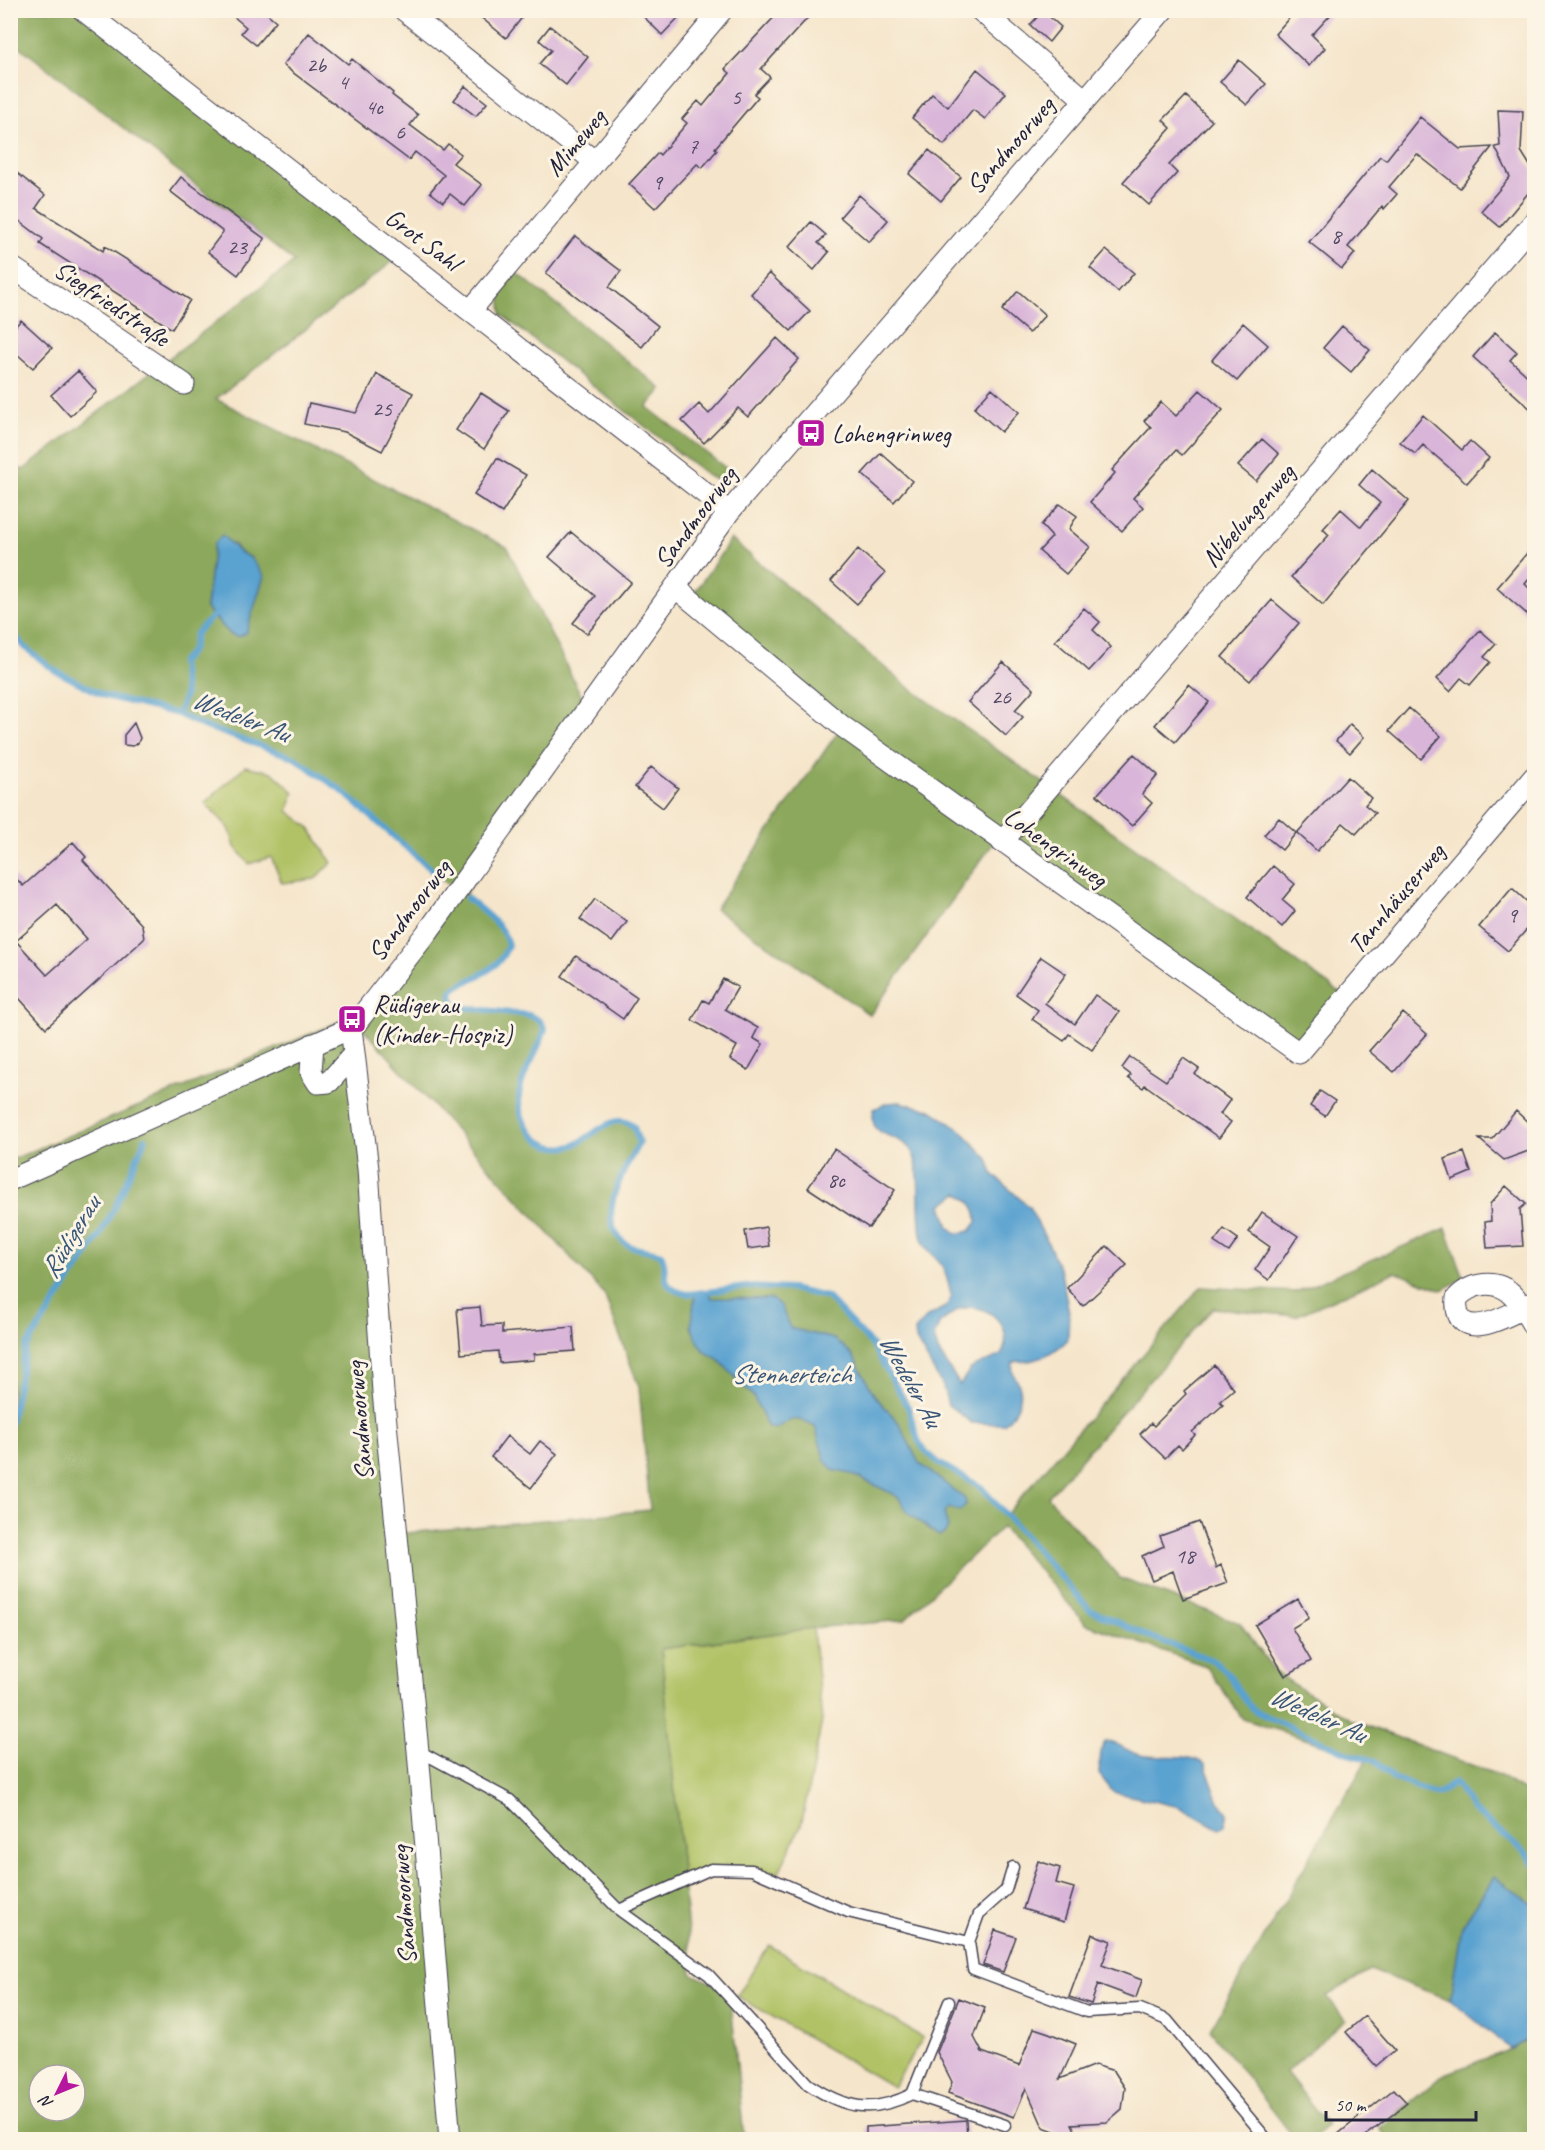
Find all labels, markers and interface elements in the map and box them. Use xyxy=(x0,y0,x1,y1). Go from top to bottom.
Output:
house number: 2b xyxy=(306,51,327,79)
house number: 4 xyxy=(338,68,350,96)
house number: 5 xyxy=(731,83,742,111)
street label: Sandmoorweg xyxy=(959,88,1063,201)
house number: 4c xyxy=(365,93,384,121)
street label: Mimeweg xyxy=(538,100,614,183)
house number: 6 xyxy=(395,118,406,146)
house number: 7 xyxy=(688,132,699,160)
house number: 9 xyxy=(652,168,664,196)
street label: Grot Sahl xyxy=(379,201,470,281)
house number: 8 xyxy=(1331,222,1343,250)
house number: 23 xyxy=(227,233,249,261)
street label: Siegfriedstraße xyxy=(48,253,178,355)
house number: 25 xyxy=(372,395,393,423)
bus stop icon: Lohengrinweg xyxy=(795,417,827,449)
place label: Lohengrinweg xyxy=(832,417,953,450)
street label: Nibelungenweg xyxy=(1194,455,1304,574)
street label: Sandmoorweg xyxy=(646,458,745,575)
water label: Wedeler Au xyxy=(188,682,298,751)
house number: 26 xyxy=(991,683,1012,711)
street label: Lohengrinweg xyxy=(998,800,1115,896)
street label: Tannhäuserweg xyxy=(1340,835,1454,961)
street label: Sandmoorweg xyxy=(360,851,459,968)
house number: 9 xyxy=(1507,901,1519,929)
place label: Rüdigerau (Kinder-Hospiz) xyxy=(373,988,513,1051)
bus stop icon: Rüdigerau (Kinder-Hospiz) xyxy=(336,1003,368,1035)
house number: 8c xyxy=(827,1166,846,1194)
water label: Rüdigerau xyxy=(32,1187,110,1284)
water label: Wedeler Au xyxy=(872,1328,952,1436)
water label: Stennerteich xyxy=(731,1357,853,1391)
street label: Sandmoorweg xyxy=(338,1358,381,1482)
house number: 18 xyxy=(1175,1542,1197,1570)
water label: Wedeler Au xyxy=(1265,1678,1375,1752)
street label: Sandmoorweg xyxy=(383,1843,424,1966)
north arrow xyxy=(27,2063,87,2123)
scale bar xyxy=(1326,2084,1476,2122)
text: N xyxy=(34,2090,57,2113)
text: 50 m xyxy=(1335,2094,1368,2116)

